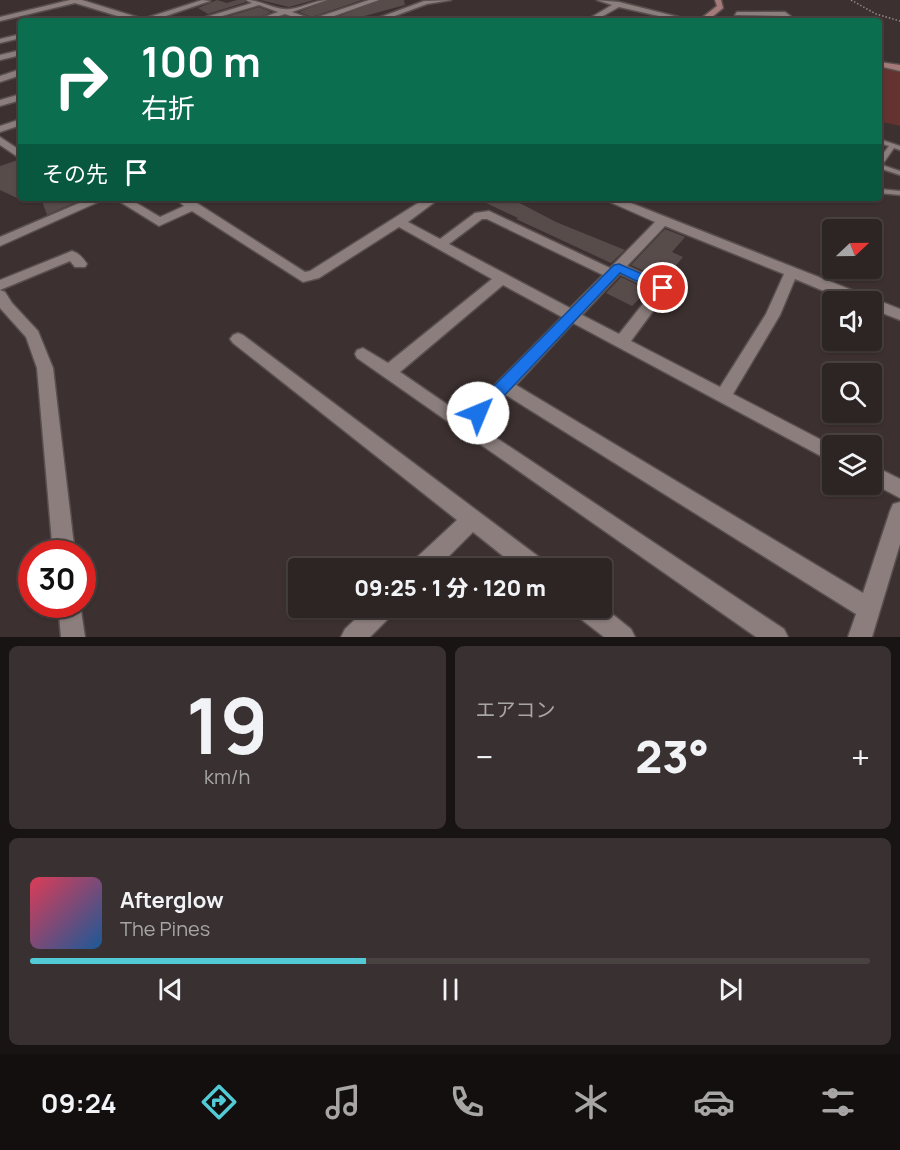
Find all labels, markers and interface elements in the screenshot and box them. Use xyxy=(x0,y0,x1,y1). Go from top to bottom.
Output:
text: 100 m xyxy=(141,32,261,90)
icon: right xyxy=(42,42,120,120)
text: 右折 xyxy=(141,89,195,126)
icon: arrive xyxy=(120,156,153,189)
text: その先 xyxy=(42,159,108,189)
north arrow xyxy=(822,219,882,279)
map controls xyxy=(822,219,882,495)
pin xyxy=(637,262,688,313)
icon: arrive xyxy=(646,271,679,304)
button: sound xyxy=(822,291,882,351)
button: search xyxy=(822,363,882,423)
position arrow xyxy=(446,381,510,445)
button: layers xyxy=(822,435,882,495)
speed limit sign: 30 xyxy=(18,540,96,618)
text: 09:25 · 1 分 · 120 m xyxy=(354,573,546,603)
text: 19 xyxy=(186,671,269,777)
text: エアコン xyxy=(476,696,556,723)
text: 23° xyxy=(635,725,709,787)
text: − xyxy=(476,734,493,779)
text: + xyxy=(851,734,870,779)
text: km/h xyxy=(204,763,251,790)
text: Afterglow xyxy=(120,885,224,915)
text: The Pines xyxy=(120,915,210,942)
icon: previous xyxy=(154,973,187,1006)
icon: pause xyxy=(434,973,467,1006)
icon: next xyxy=(714,973,747,1006)
icon: directions xyxy=(198,1081,240,1123)
icon: music xyxy=(322,1081,364,1123)
icon: phone xyxy=(446,1081,488,1123)
icon: climate xyxy=(570,1081,612,1123)
icon: car xyxy=(693,1081,735,1123)
icon: filters xyxy=(817,1081,859,1123)
text: 09:24 xyxy=(41,1084,117,1121)

